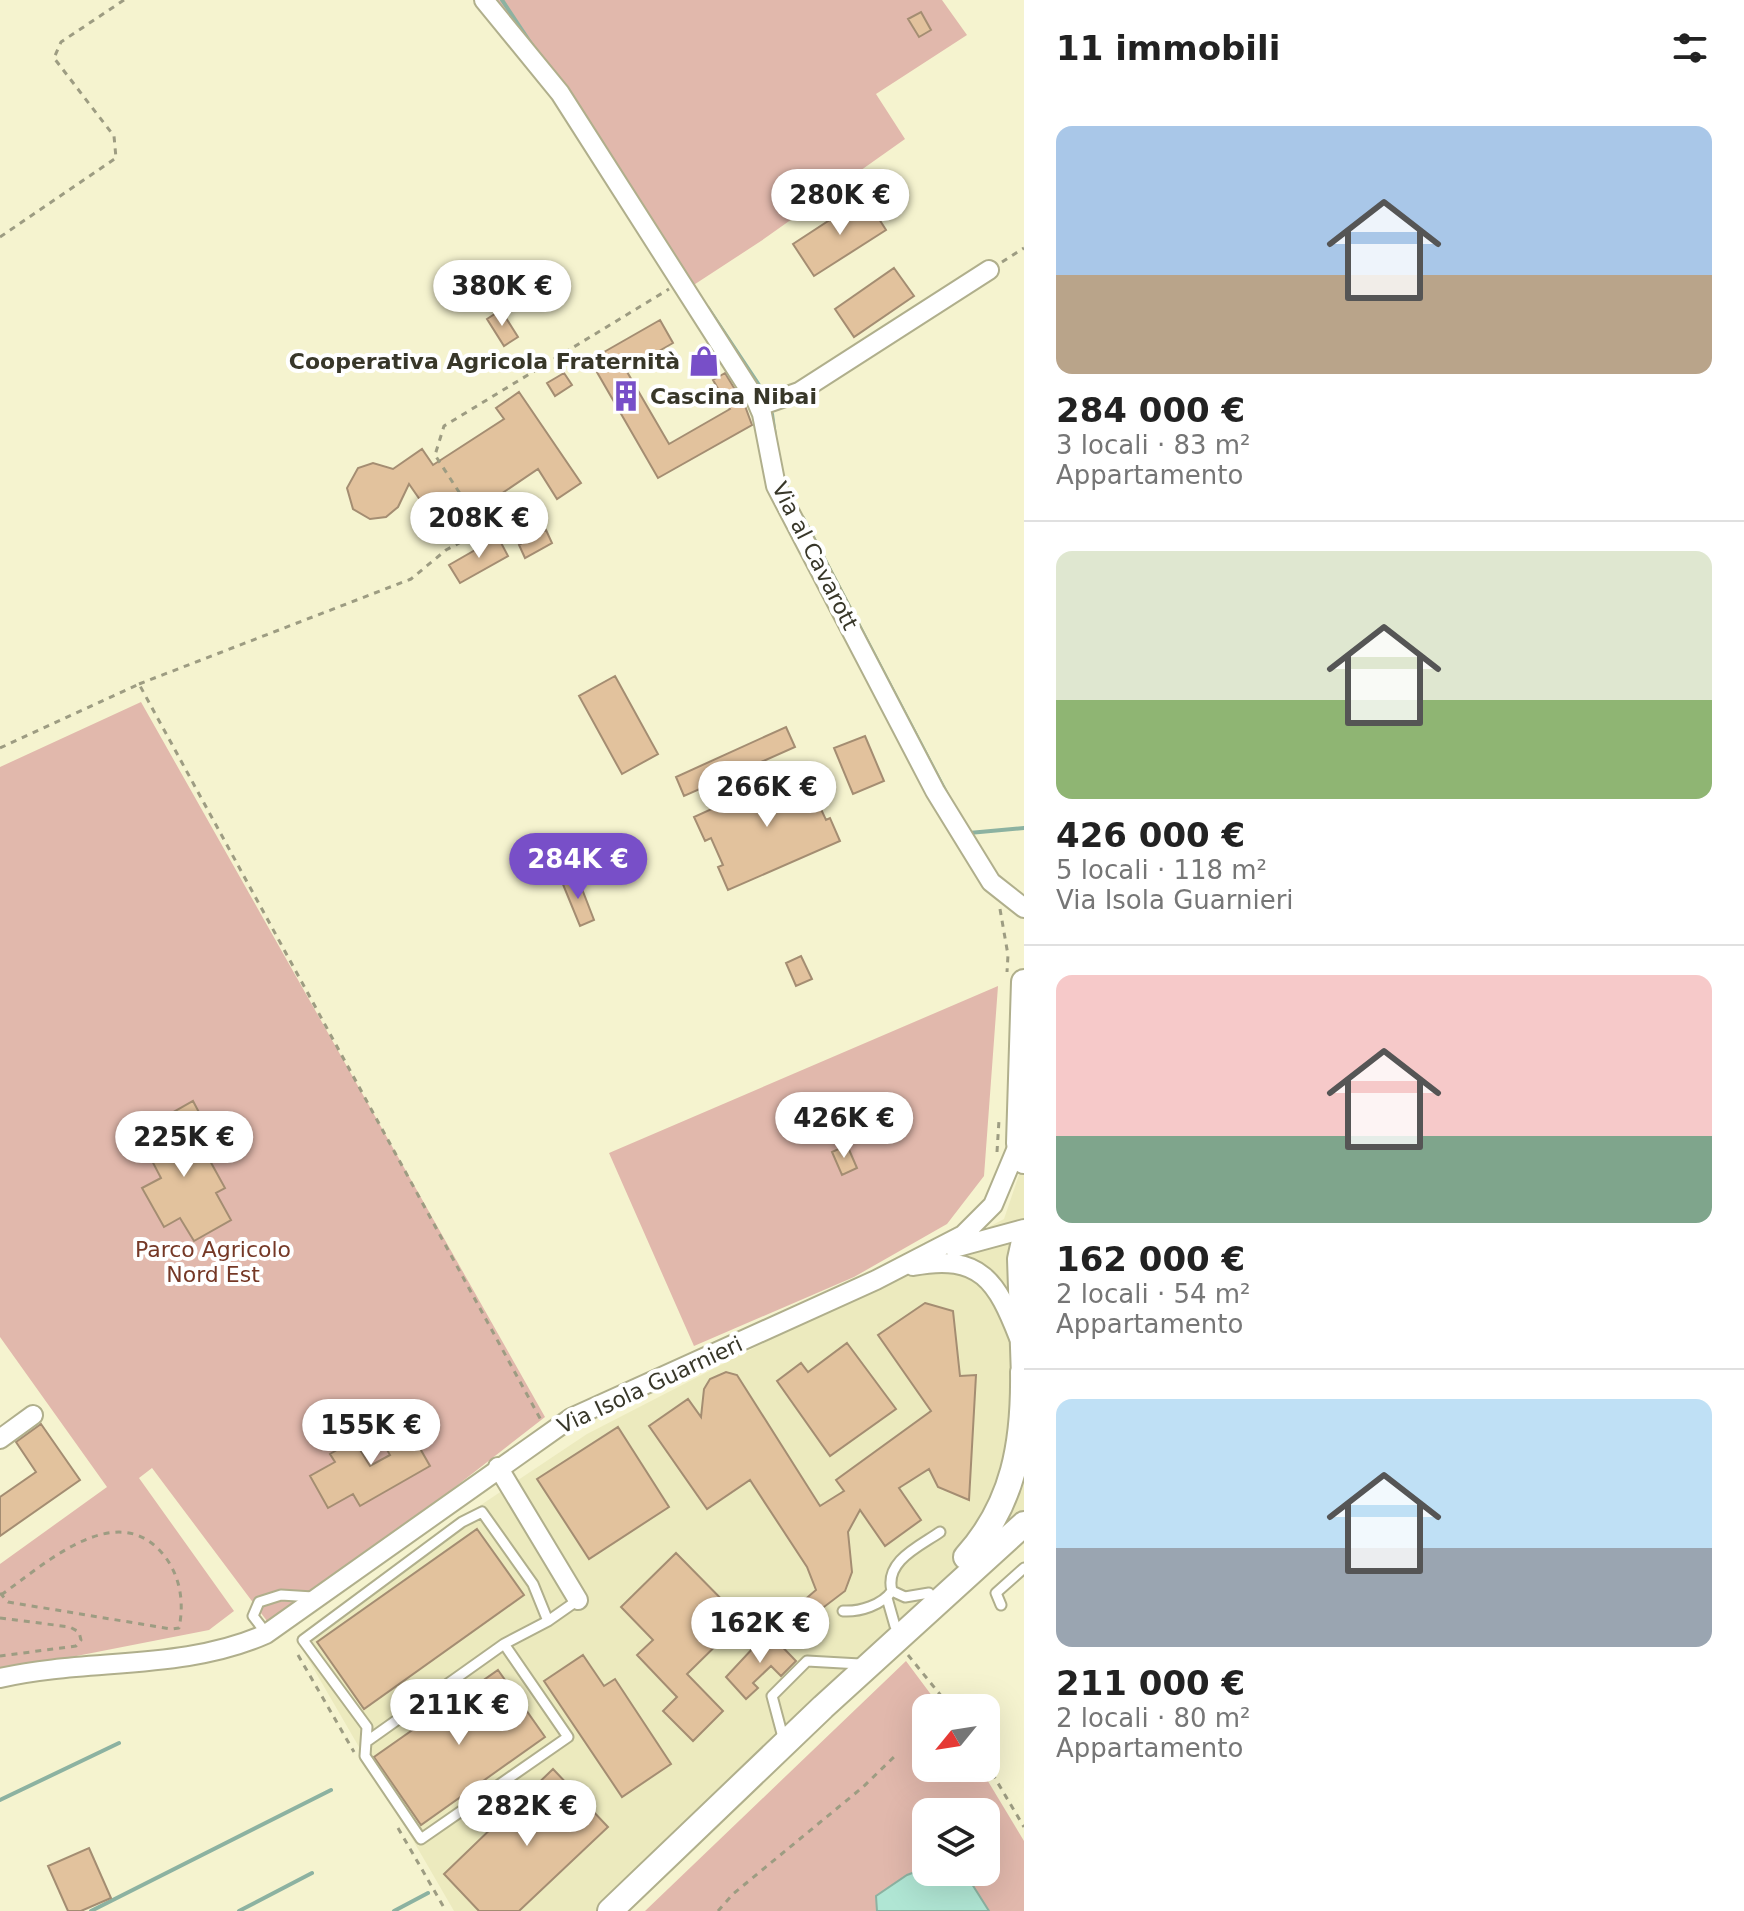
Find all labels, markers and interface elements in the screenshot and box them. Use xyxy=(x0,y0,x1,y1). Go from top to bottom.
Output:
icon: filters xyxy=(1668,26,1712,70)
text: 11 immobili xyxy=(1056,28,1280,68)
pin: 280K € xyxy=(775,169,905,237)
icon: home xyxy=(1312,178,1456,322)
text: 280K € xyxy=(789,180,891,210)
pin: 380K € xyxy=(437,260,567,328)
text: 380K € xyxy=(451,271,553,301)
shop icon: Cooperativa Agricola Fraternità xyxy=(687,344,721,378)
place label: Cooperativa Agricola Fraternità xyxy=(289,349,680,374)
building icon: Cascina Nibai xyxy=(609,379,643,413)
place label: Cascina Nibai xyxy=(650,384,817,409)
text: 284 000 € xyxy=(1056,390,1245,430)
text: 3 locali · 83 m² xyxy=(1056,430,1251,460)
text: Appartamento xyxy=(1056,460,1243,490)
street label: Via al Cavarott xyxy=(767,478,863,634)
pin: 208K € xyxy=(414,492,544,560)
text: 208K € xyxy=(428,503,530,533)
icon: home xyxy=(1312,603,1456,747)
pin: 266K € xyxy=(702,761,832,829)
text: 266K € xyxy=(716,772,818,802)
text: 426 000 € xyxy=(1056,815,1245,855)
pin: 284K € xyxy=(513,833,643,901)
text: 284K € xyxy=(527,844,629,874)
text: 5 locali · 118 m² xyxy=(1056,855,1267,885)
text: Via Isola Guarnieri xyxy=(1056,885,1294,915)
icon: home xyxy=(1312,1027,1456,1171)
pin: 426K € xyxy=(779,1092,909,1160)
text: 426K € xyxy=(793,1103,895,1133)
pin: 225K € xyxy=(119,1111,249,1179)
text: 225K € xyxy=(133,1122,235,1152)
park label: Parco Agricolo Nord Est xyxy=(135,1237,291,1287)
text: 162 000 € xyxy=(1056,1239,1245,1279)
text: 2 locali · 54 m² xyxy=(1056,1279,1251,1309)
text: Appartamento xyxy=(1056,1309,1243,1339)
street label: Via Isola Guarnieri xyxy=(554,1331,746,1439)
pin: 155K € xyxy=(306,1399,436,1467)
text: 155K € xyxy=(320,1410,422,1440)
icon: home xyxy=(1312,1451,1456,1595)
pin: 162K € xyxy=(695,1597,825,1665)
text: 162K € xyxy=(709,1608,811,1638)
text: 211 000 € xyxy=(1056,1663,1245,1703)
pin: 211K € xyxy=(394,1679,524,1747)
text: 211K € xyxy=(408,1690,510,1720)
north arrow xyxy=(912,1694,1000,1782)
map controls xyxy=(912,1694,1000,1886)
text: 2 locali · 80 m² xyxy=(1056,1703,1251,1733)
text: Appartamento xyxy=(1056,1733,1243,1763)
pin: 282K € xyxy=(462,1780,592,1848)
text: 282K € xyxy=(476,1791,578,1821)
button: layers xyxy=(912,1798,1000,1886)

